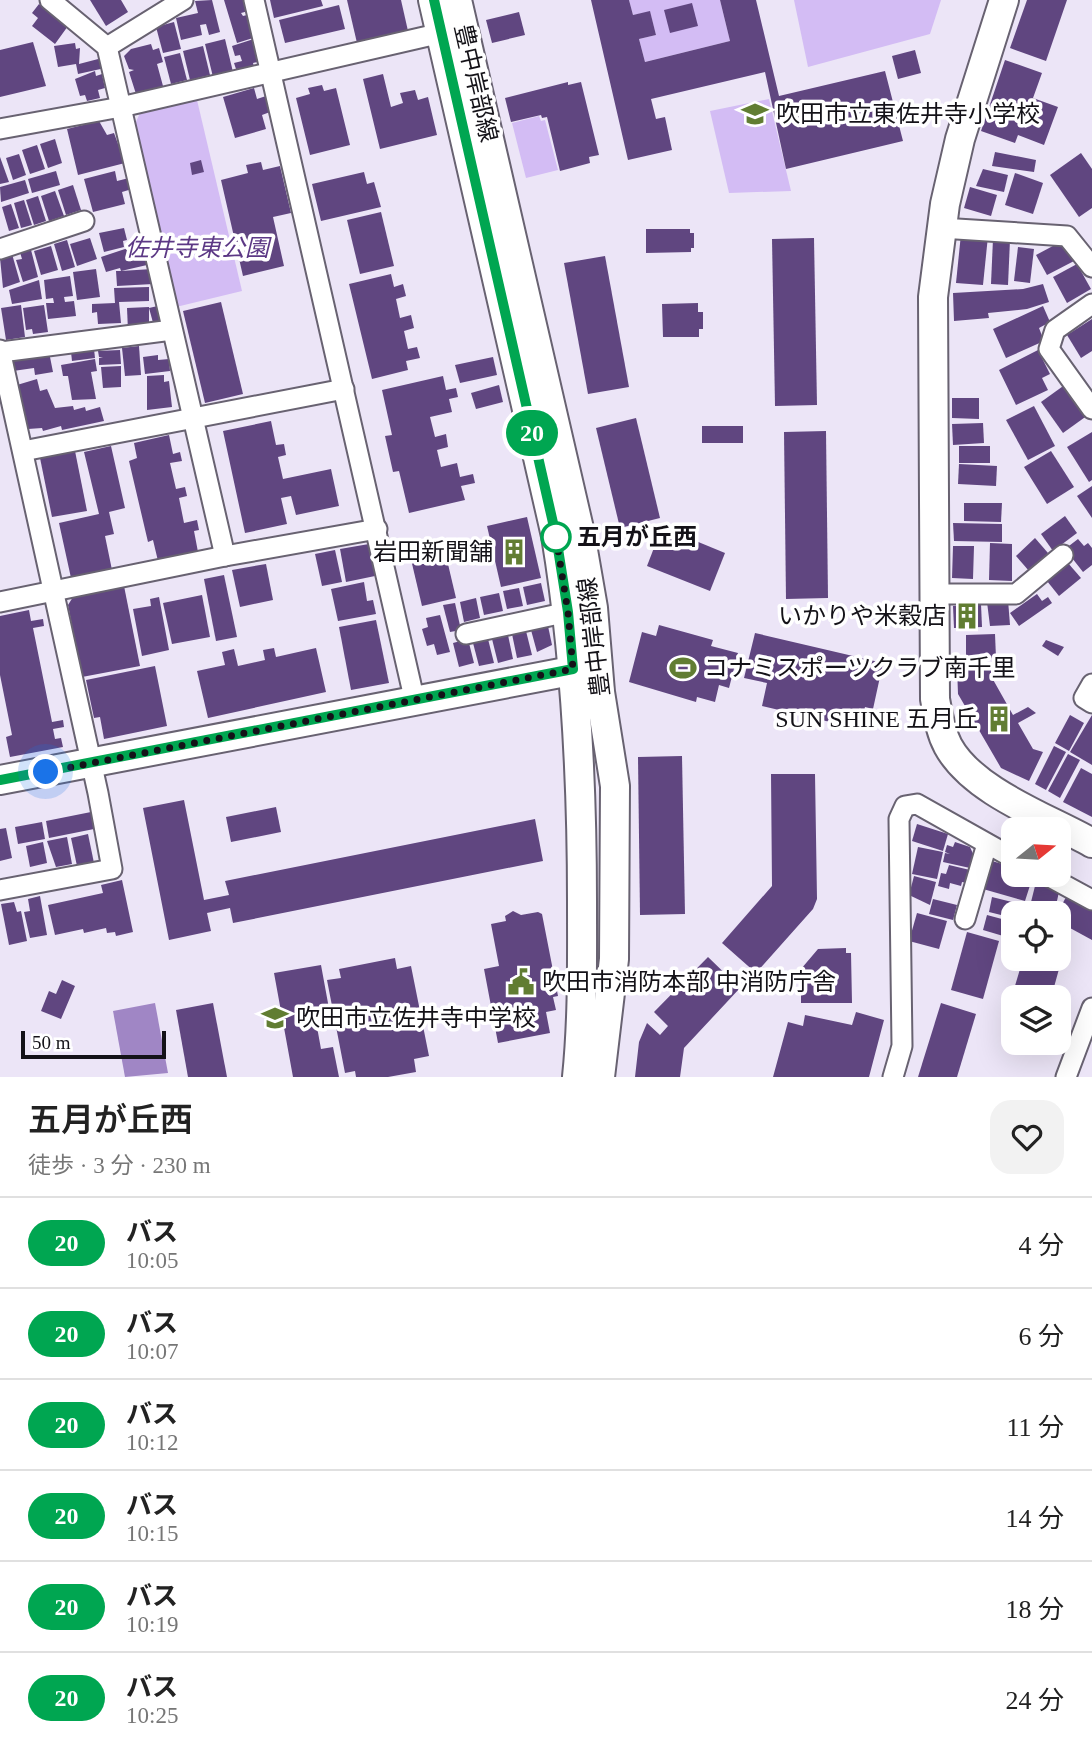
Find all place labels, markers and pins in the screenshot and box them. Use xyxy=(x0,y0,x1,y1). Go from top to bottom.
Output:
school or university icon: 吹田市立東佐井寺小学校 xyxy=(740,99,770,129)
place label: 吹田市立東佐井寺小学校 xyxy=(776,101,1040,127)
marker: 五月が丘西 xyxy=(541,522,571,552)
place label: 五月が丘西 xyxy=(577,524,697,550)
building icon: 岩田新聞舗 xyxy=(499,537,529,567)
place label: 岩田新聞舗 xyxy=(373,539,493,565)
building icon: いかりや米穀店 xyxy=(952,601,982,631)
place label: いかりや米穀店 xyxy=(778,603,946,629)
sports icon: コナミスポーツクラブ南千里 xyxy=(668,653,698,683)
place label: コナミスポーツクラブ南千里 xyxy=(704,655,1016,681)
building icon: SUN SHINE 五月丘 xyxy=(984,704,1014,734)
place label: SUN SHINE 五月丘 xyxy=(775,706,978,732)
public building icon: 吹田市消防本部 中消防庁舎 xyxy=(506,967,536,997)
place label: 吹田市消防本部 中消防庁舎 xyxy=(542,969,836,995)
school or university icon: 吹田市立佐井寺中学校 xyxy=(260,1003,290,1033)
place label: 吹田市立佐井寺中学校 xyxy=(296,1005,536,1031)

